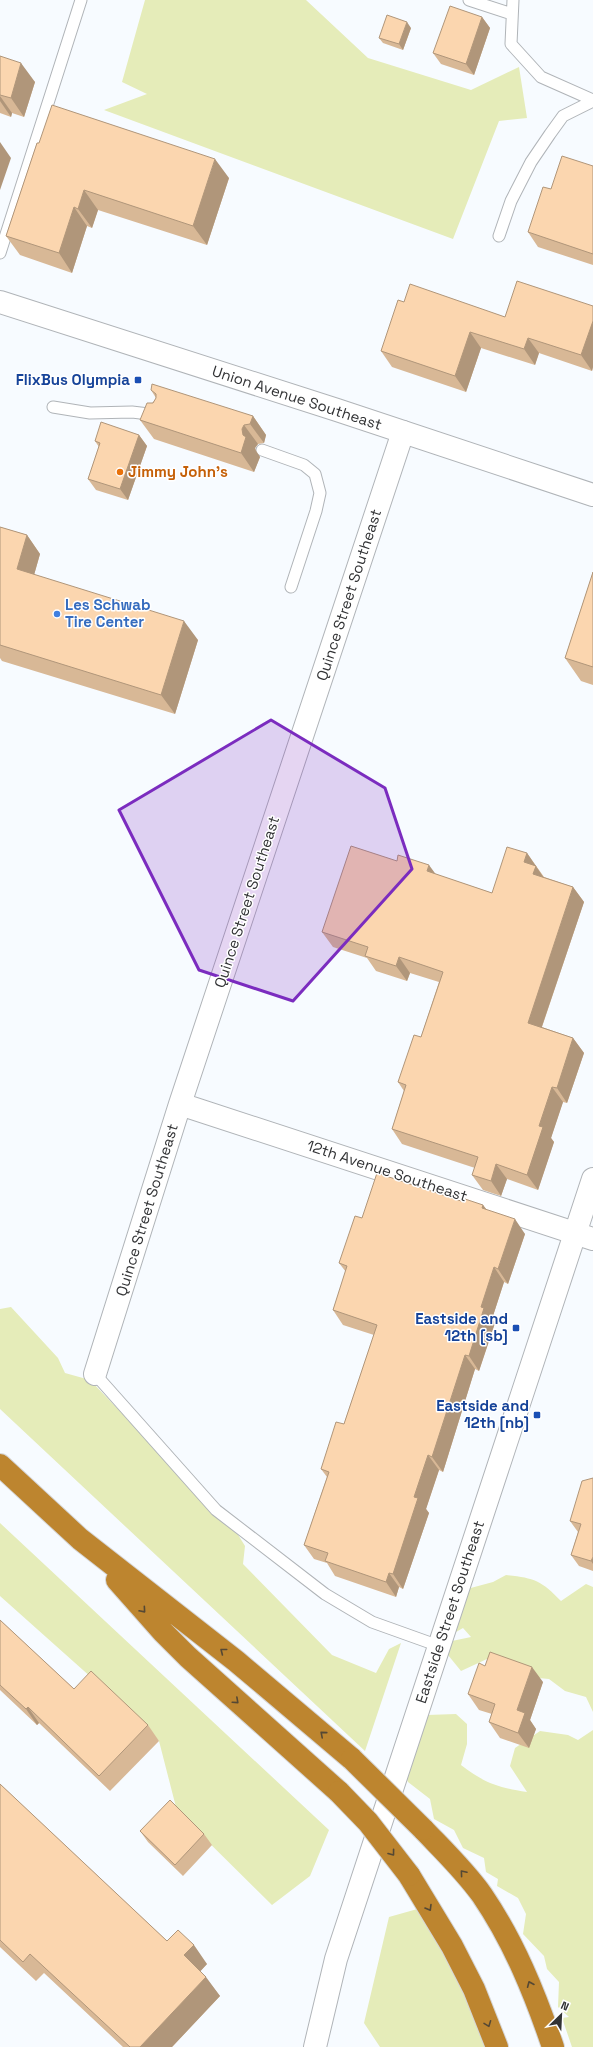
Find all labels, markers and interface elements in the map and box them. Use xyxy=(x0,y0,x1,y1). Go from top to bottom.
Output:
street label: Union Avenue Southeast xyxy=(210,361,385,434)
place label: FlixBus Olympia xyxy=(16,370,130,389)
marker: FlixBus Olympia xyxy=(133,375,143,385)
place label: Jimmy John's xyxy=(128,462,228,481)
marker: Jimmy John's xyxy=(115,467,125,477)
street label: Quince Street Southeast xyxy=(312,507,385,683)
place label: Les Schwab Tire Center xyxy=(65,595,151,631)
marker: Les Schwab Tire Center xyxy=(52,609,62,619)
street label: Quince Street Southeast xyxy=(210,814,283,990)
street label: Quince Street Southeast xyxy=(111,1121,182,1298)
street label: 12th Avenue Southeast xyxy=(304,1136,470,1206)
place label: Eastside and 12th [sb] xyxy=(415,1309,508,1345)
marker: Eastside and 12th [sb] xyxy=(511,1323,521,1333)
place label: Eastside and 12th [nb] xyxy=(436,1396,529,1432)
marker: Eastside and 12th [nb] xyxy=(532,1410,542,1420)
street label: Eastside Street Southeast xyxy=(411,1518,488,1706)
one-way arrow xyxy=(138,1605,146,1613)
one-way arrow xyxy=(220,1648,227,1655)
one-way arrow xyxy=(231,1696,239,1703)
one-way arrow xyxy=(320,1731,328,1738)
one-way arrow xyxy=(387,1848,394,1855)
one-way arrow xyxy=(461,1871,468,1878)
one-way arrow xyxy=(424,1904,432,1911)
one-way arrow xyxy=(526,1981,534,1988)
north arrow xyxy=(541,1995,581,2035)
text: N xyxy=(559,1998,571,2014)
one-way arrow xyxy=(483,2020,491,2027)

